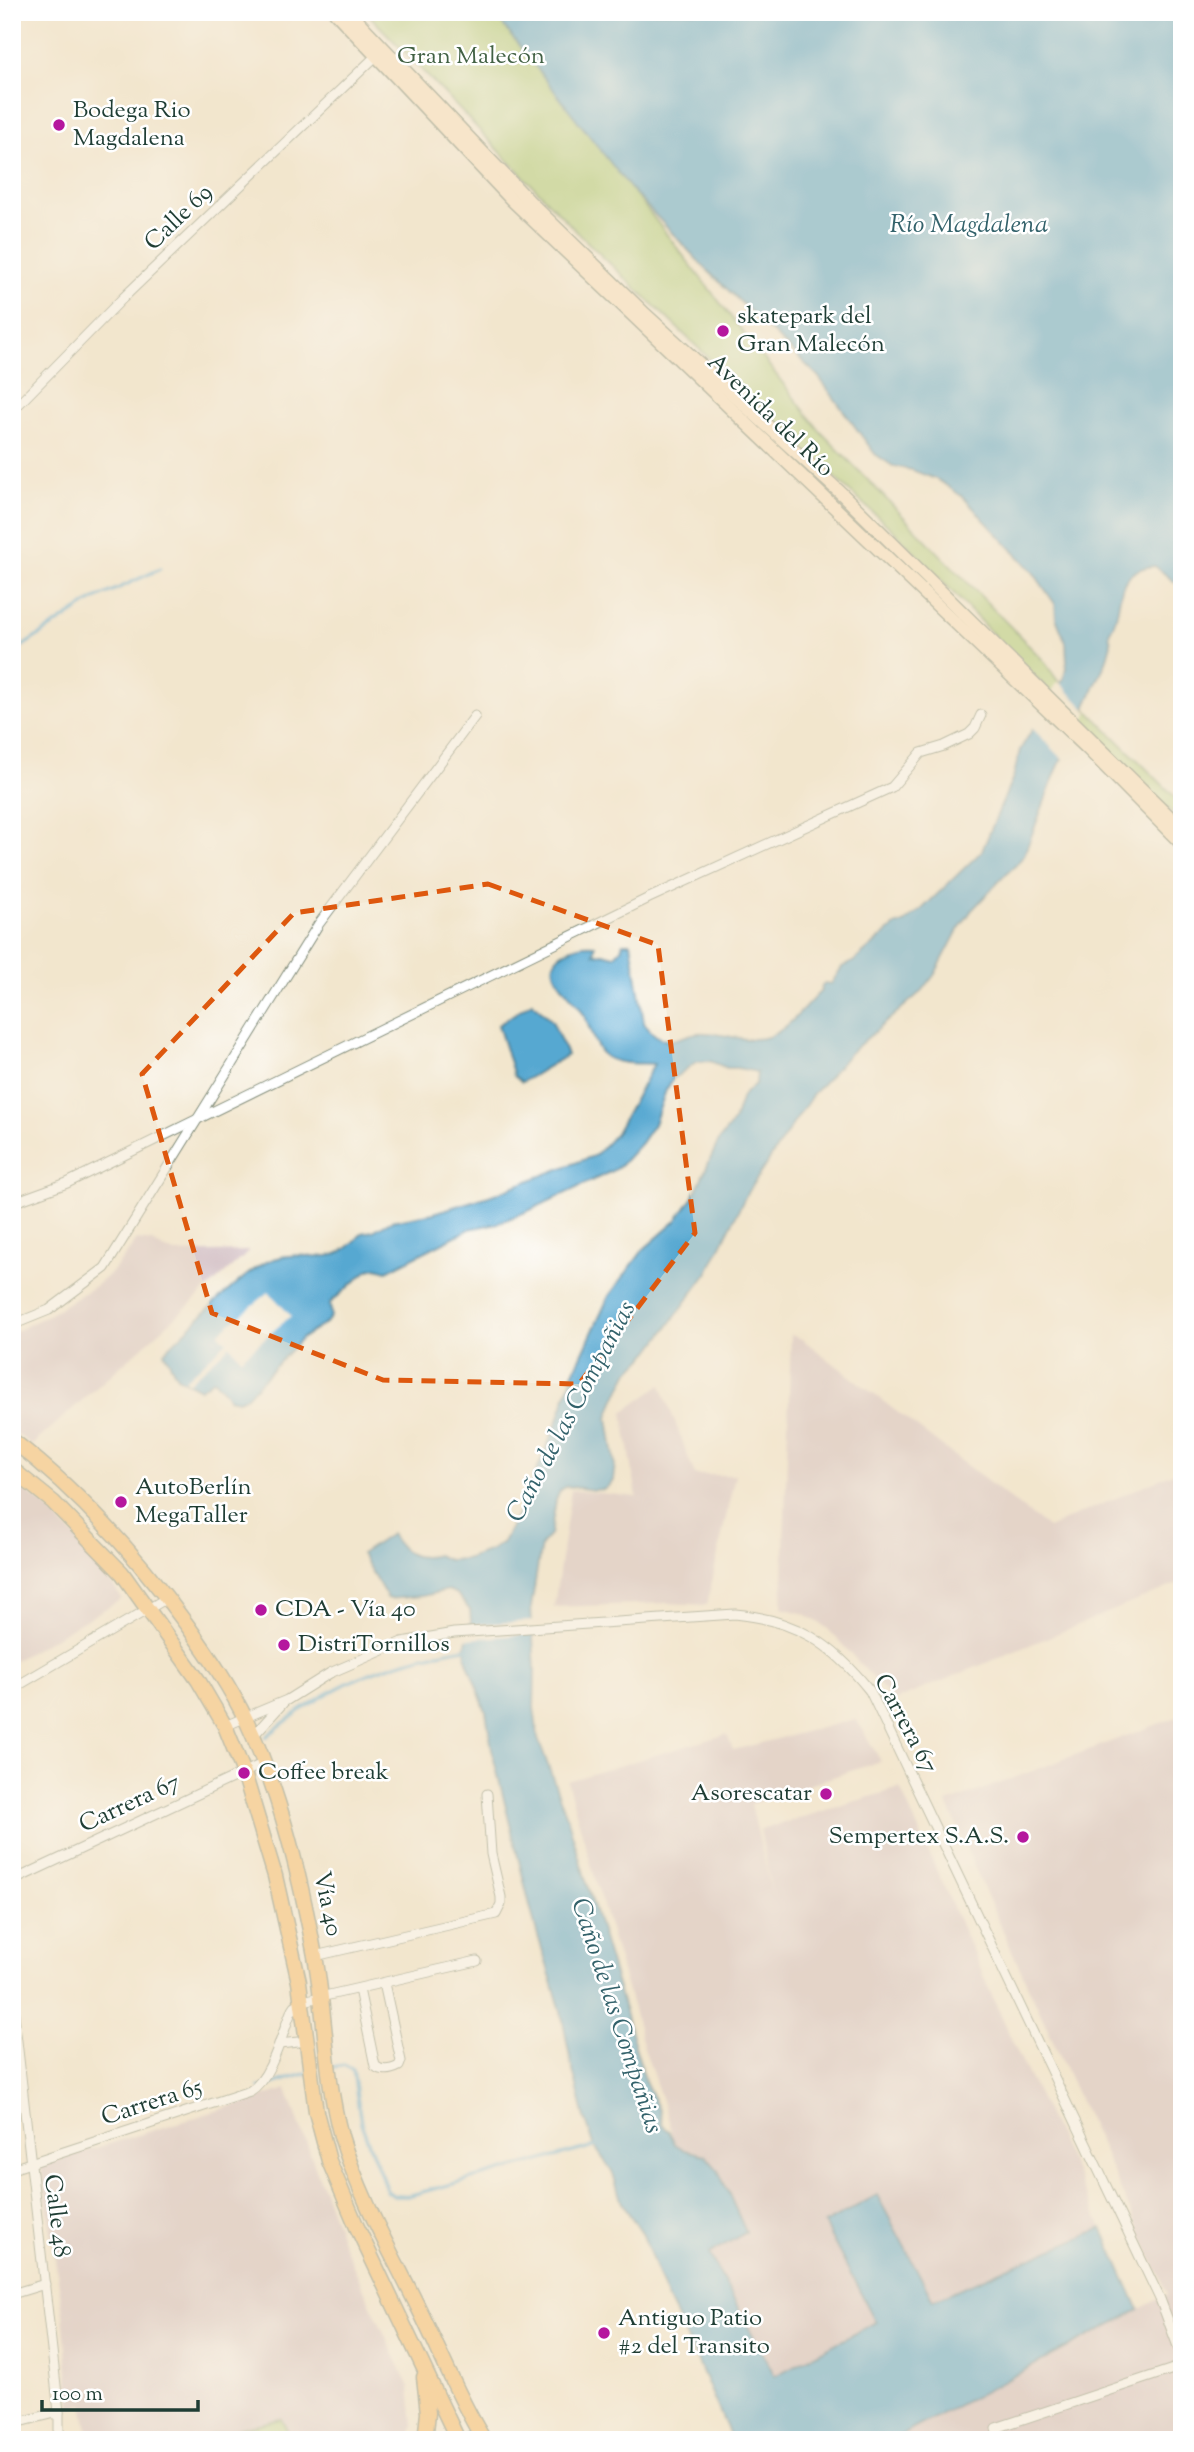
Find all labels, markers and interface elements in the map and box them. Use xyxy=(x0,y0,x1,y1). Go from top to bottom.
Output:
park label: Gran Malecón xyxy=(397,40,545,74)
place label: Bodega Rio Magdalena xyxy=(73,94,191,156)
marker: Bodega Rio Magdalena xyxy=(51,117,67,133)
street label: Calle 69 xyxy=(137,177,221,259)
water label: Río Magdalena xyxy=(890,207,1048,244)
place label: skatepark del Gran Malecón xyxy=(737,300,885,362)
marker: skatepark del Gran Malecón xyxy=(715,323,731,339)
street label: Avenida del Río xyxy=(699,346,841,486)
water label: Caño de las Compañias xyxy=(498,1295,646,1529)
place label: AutoBerlín MegaTaller xyxy=(135,1471,252,1533)
marker: AutoBerlín MegaTaller xyxy=(113,1494,129,1510)
place label: CDA - Vía 40 xyxy=(275,1593,416,1627)
marker: CDA - Vía 40 xyxy=(253,1602,269,1618)
place label: DistriTornillos xyxy=(298,1628,450,1662)
marker: DistriTornillos xyxy=(276,1637,292,1653)
street label: Carrera 67 xyxy=(865,1668,945,1780)
place label: Coffee break xyxy=(258,1756,389,1790)
marker: Coffee break xyxy=(236,1765,252,1781)
street label: Carrera 67 xyxy=(74,1766,186,1842)
place label: Asorescatar xyxy=(691,1777,812,1811)
marker: Asorescatar xyxy=(818,1786,834,1802)
place label: Sempertex S.A.S. xyxy=(828,1820,1009,1854)
marker: Sempertex S.A.S. xyxy=(1015,1829,1031,1845)
street label: Vía 40 xyxy=(304,1868,350,1940)
water label: Caño de las Compañias xyxy=(560,1894,672,2138)
street label: Carrera 65 xyxy=(97,2071,207,2135)
street label: Calle 48 xyxy=(34,2172,78,2260)
place label: Antiguo Patio #2 del Transito xyxy=(618,2302,770,2364)
marker: Antiguo Patio #2 del Transito xyxy=(596,2325,612,2341)
scale bar xyxy=(42,2368,198,2412)
text: 100 m xyxy=(52,2380,103,2410)

